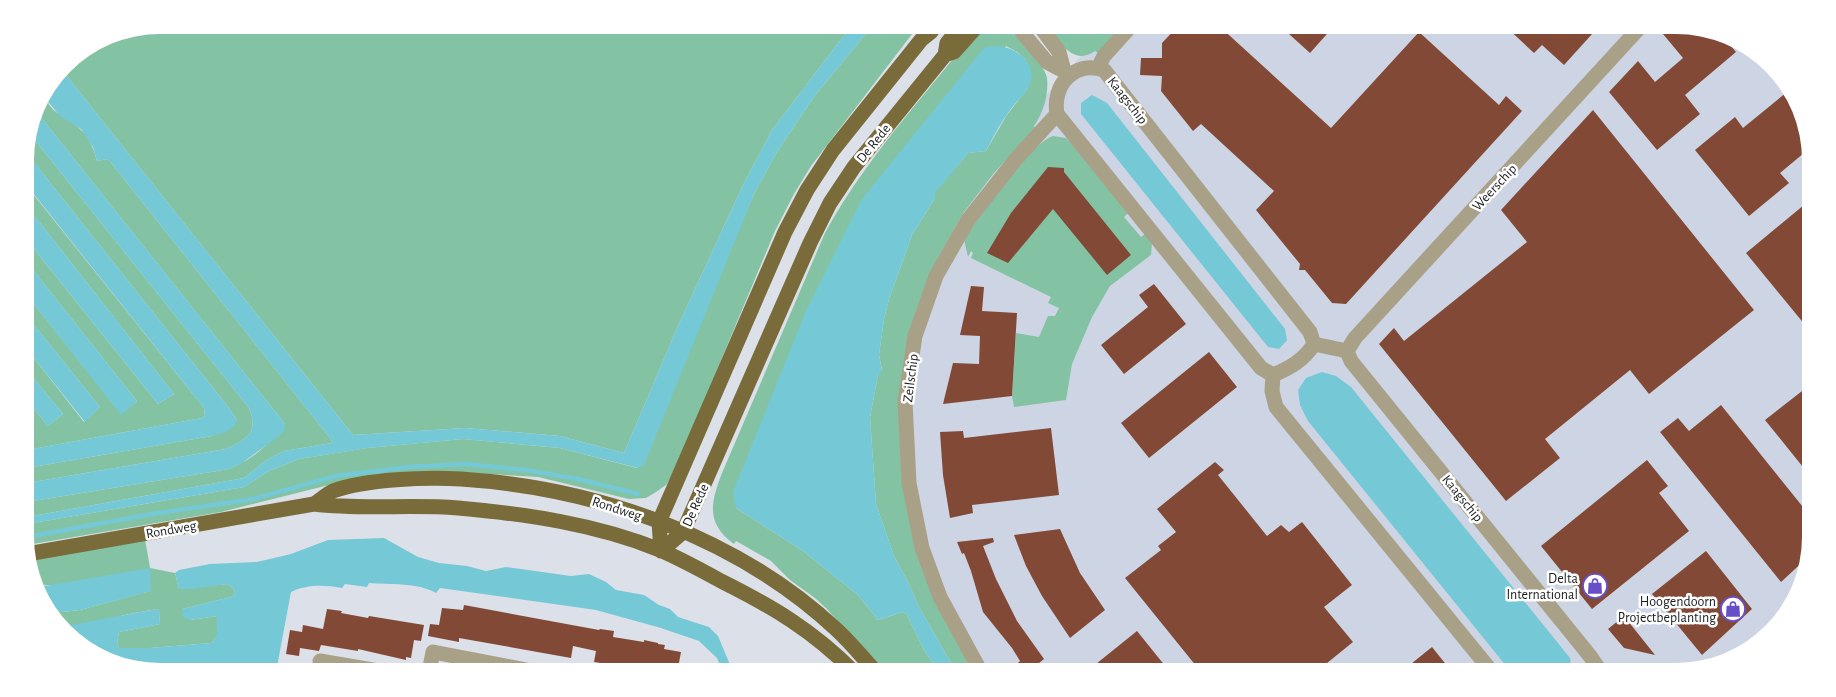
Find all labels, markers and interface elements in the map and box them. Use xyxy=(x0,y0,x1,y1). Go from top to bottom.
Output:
street label: Kaagschip xyxy=(1105,74,1150,127)
street label: De Rede xyxy=(854,122,893,166)
street label: Weerschip xyxy=(1470,162,1520,214)
street label: Zeilschip xyxy=(901,353,921,403)
street label: Kaagschip xyxy=(1439,473,1485,525)
street label: De Rede xyxy=(680,482,712,529)
street label: Rondweg xyxy=(590,494,643,524)
street label: Rondweg xyxy=(145,519,198,541)
place label: Delta International xyxy=(1506,572,1579,602)
shop icon: Delta International xyxy=(1582,573,1608,599)
place label: Hoogendoorn Projectbeplanting xyxy=(1618,595,1716,625)
shop icon: Hoogendoorn Projectbeplanting xyxy=(1720,596,1746,622)

